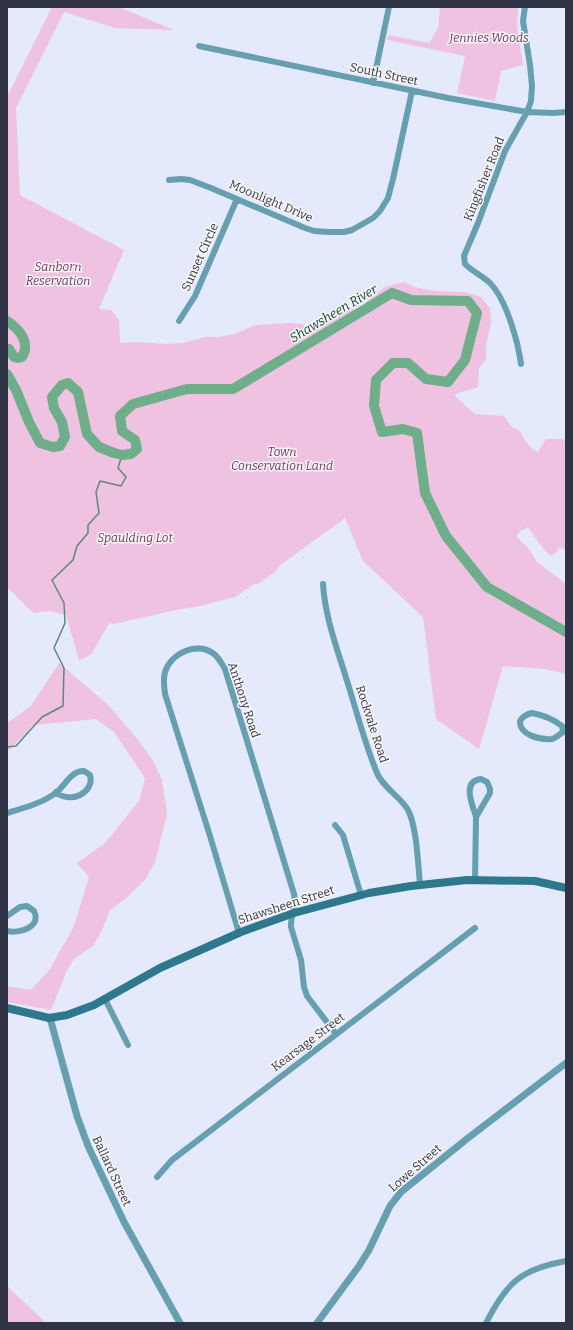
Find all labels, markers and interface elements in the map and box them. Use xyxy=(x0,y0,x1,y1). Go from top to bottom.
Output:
park label: Jennies Woods xyxy=(448,31,529,45)
street label: South Street xyxy=(349,60,420,88)
street label: Kingfisher Road xyxy=(461,135,507,223)
street label: Moonlight Drive xyxy=(227,177,315,225)
street label: Sunset Circle xyxy=(179,221,221,293)
park label: Sanborn Reservation xyxy=(26,260,90,288)
water label: Shawsheen River xyxy=(287,281,380,345)
park label: Town Conservation Land xyxy=(231,445,333,473)
park label: Spaulding Lot xyxy=(97,531,173,545)
street label: Anthony Road xyxy=(225,660,263,740)
street label: Rockvale Road xyxy=(353,684,391,764)
street label: Shawsheen Street xyxy=(236,883,337,927)
street label: Kearsage Street xyxy=(269,1010,348,1074)
street label: Ballard Street xyxy=(90,1134,135,1209)
street label: Lowe Street xyxy=(386,1141,445,1195)

